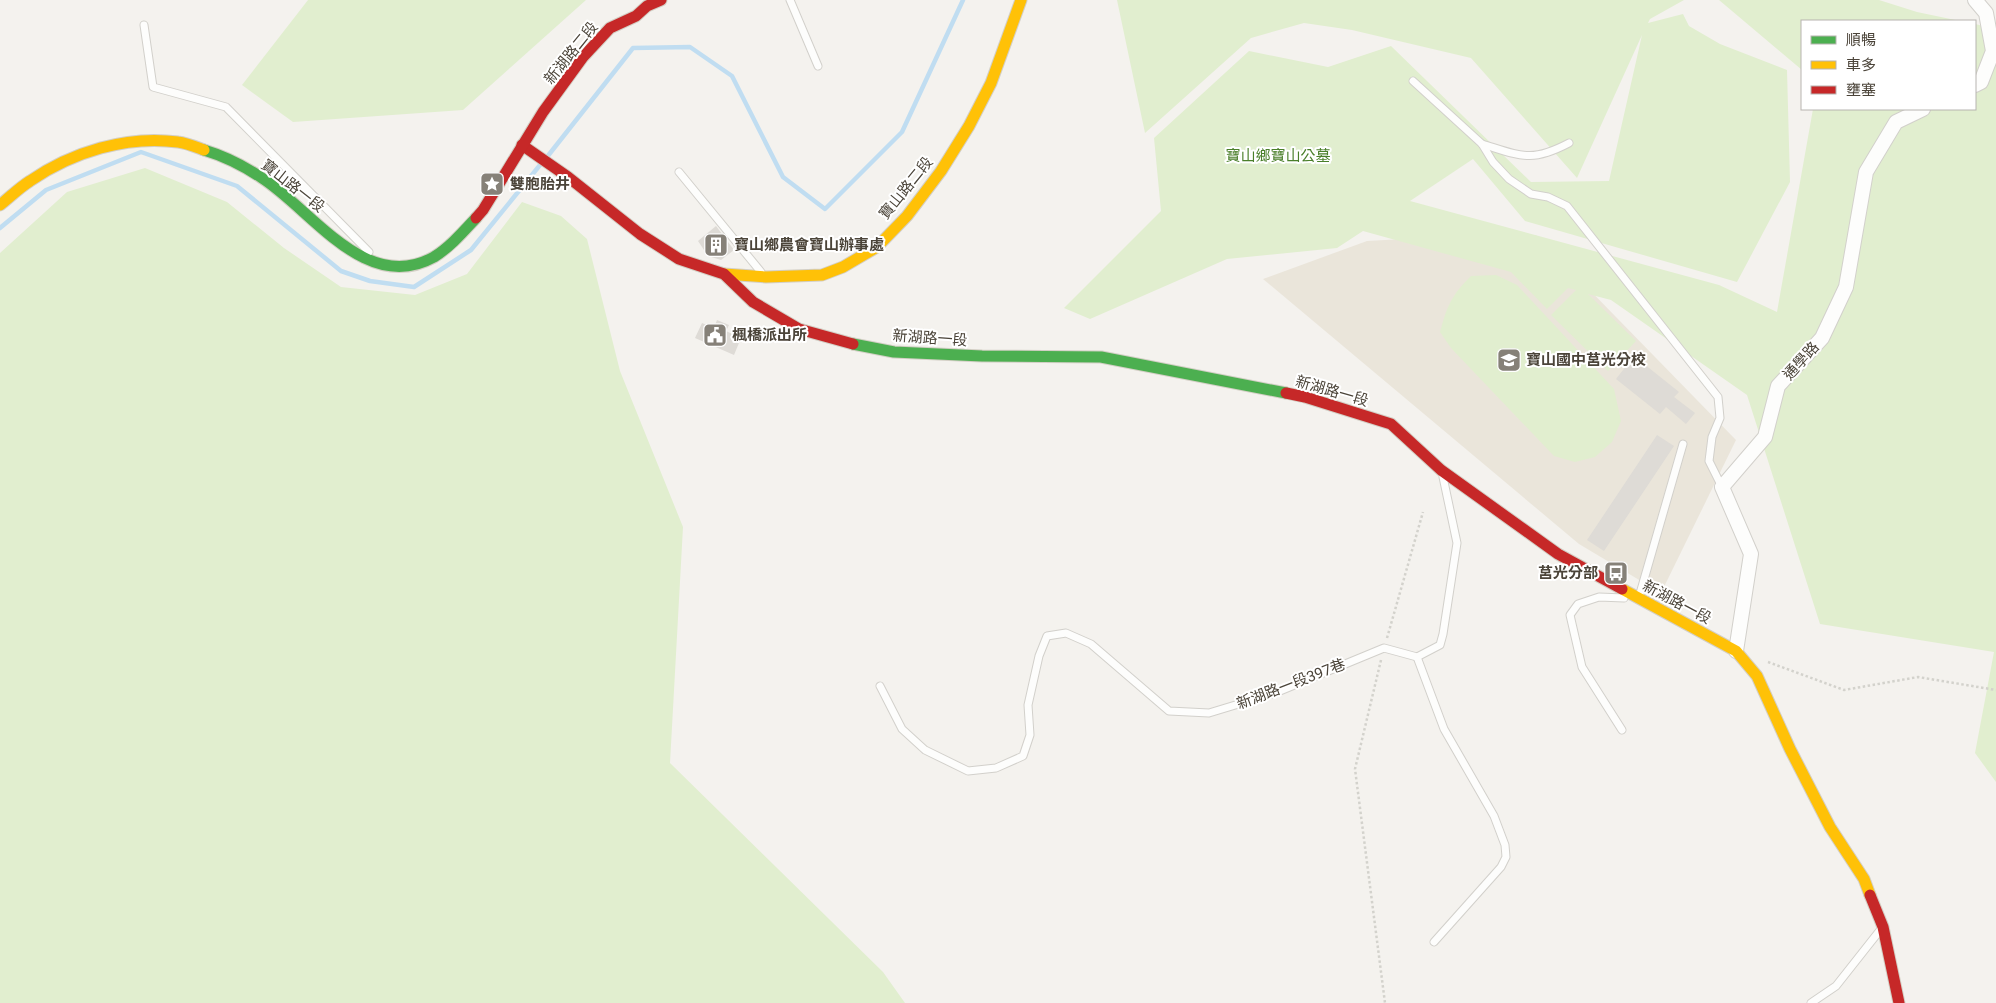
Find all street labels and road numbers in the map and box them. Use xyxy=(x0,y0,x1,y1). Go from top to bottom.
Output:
street label: 新湖路二段 xyxy=(540,18,602,88)
street label: 寶山路二段 xyxy=(875,153,937,223)
street label: 寶山路一段 xyxy=(258,156,328,216)
street label: 新湖路一段 xyxy=(892,326,968,350)
street label: 通學路 xyxy=(1779,338,1823,384)
street label: 新湖路一段 xyxy=(1293,372,1371,410)
street label: 新湖路一段 xyxy=(1640,576,1714,628)
street label: 新湖路一段397巷 xyxy=(1234,655,1348,713)

